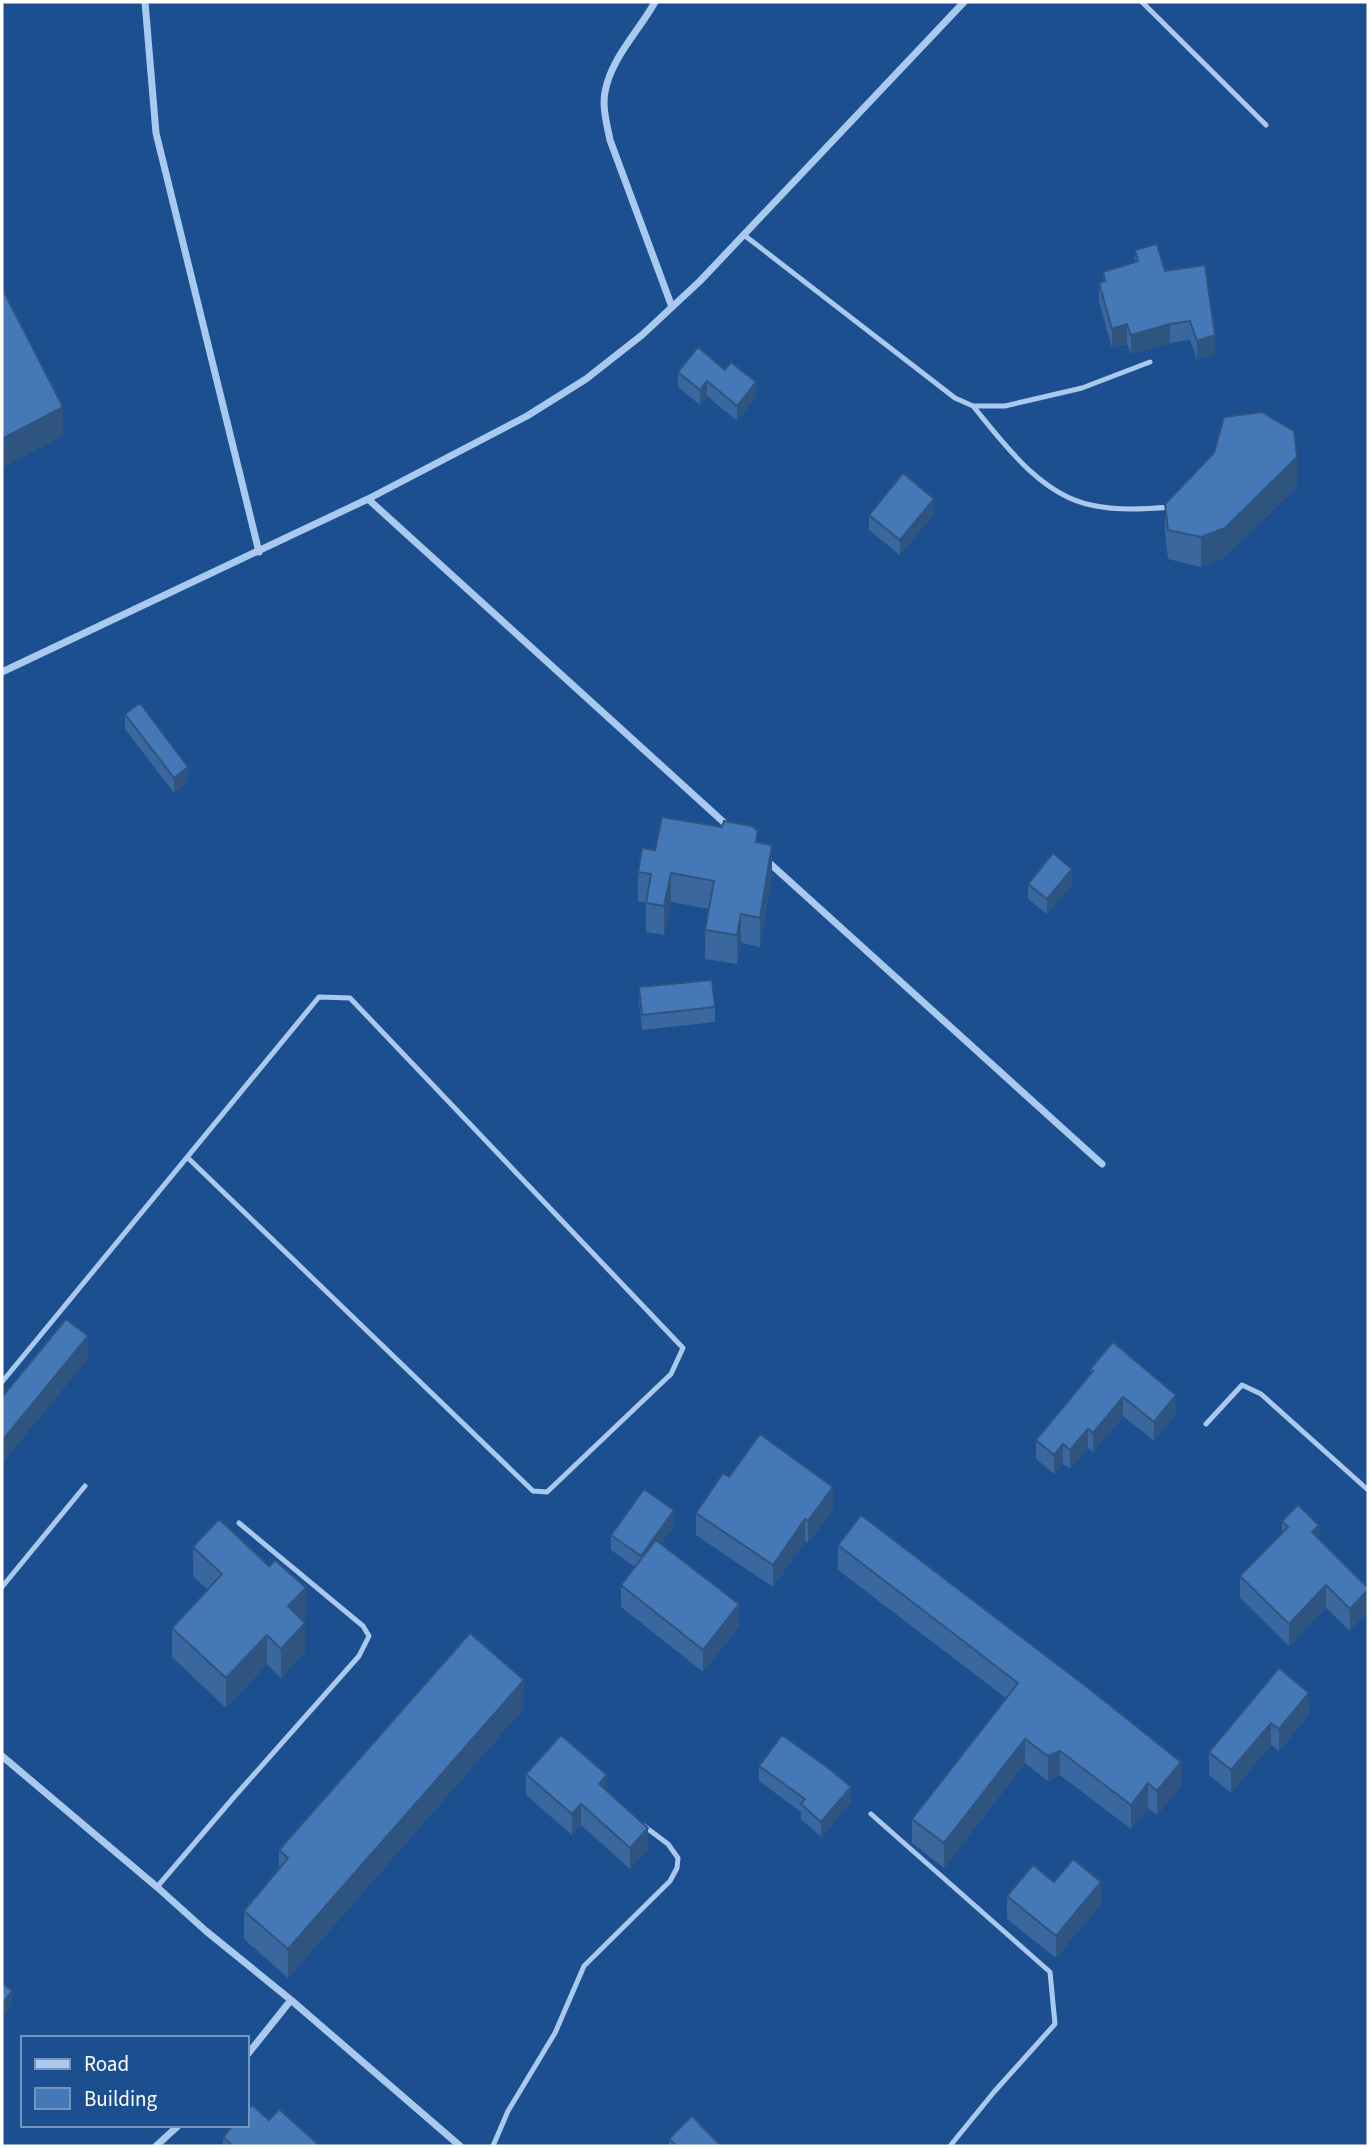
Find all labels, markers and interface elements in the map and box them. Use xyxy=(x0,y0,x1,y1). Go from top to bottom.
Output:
legend xyxy=(21,2036,248,2127)
text: Road xyxy=(84,2049,129,2079)
text: Building xyxy=(84,2084,158,2114)

